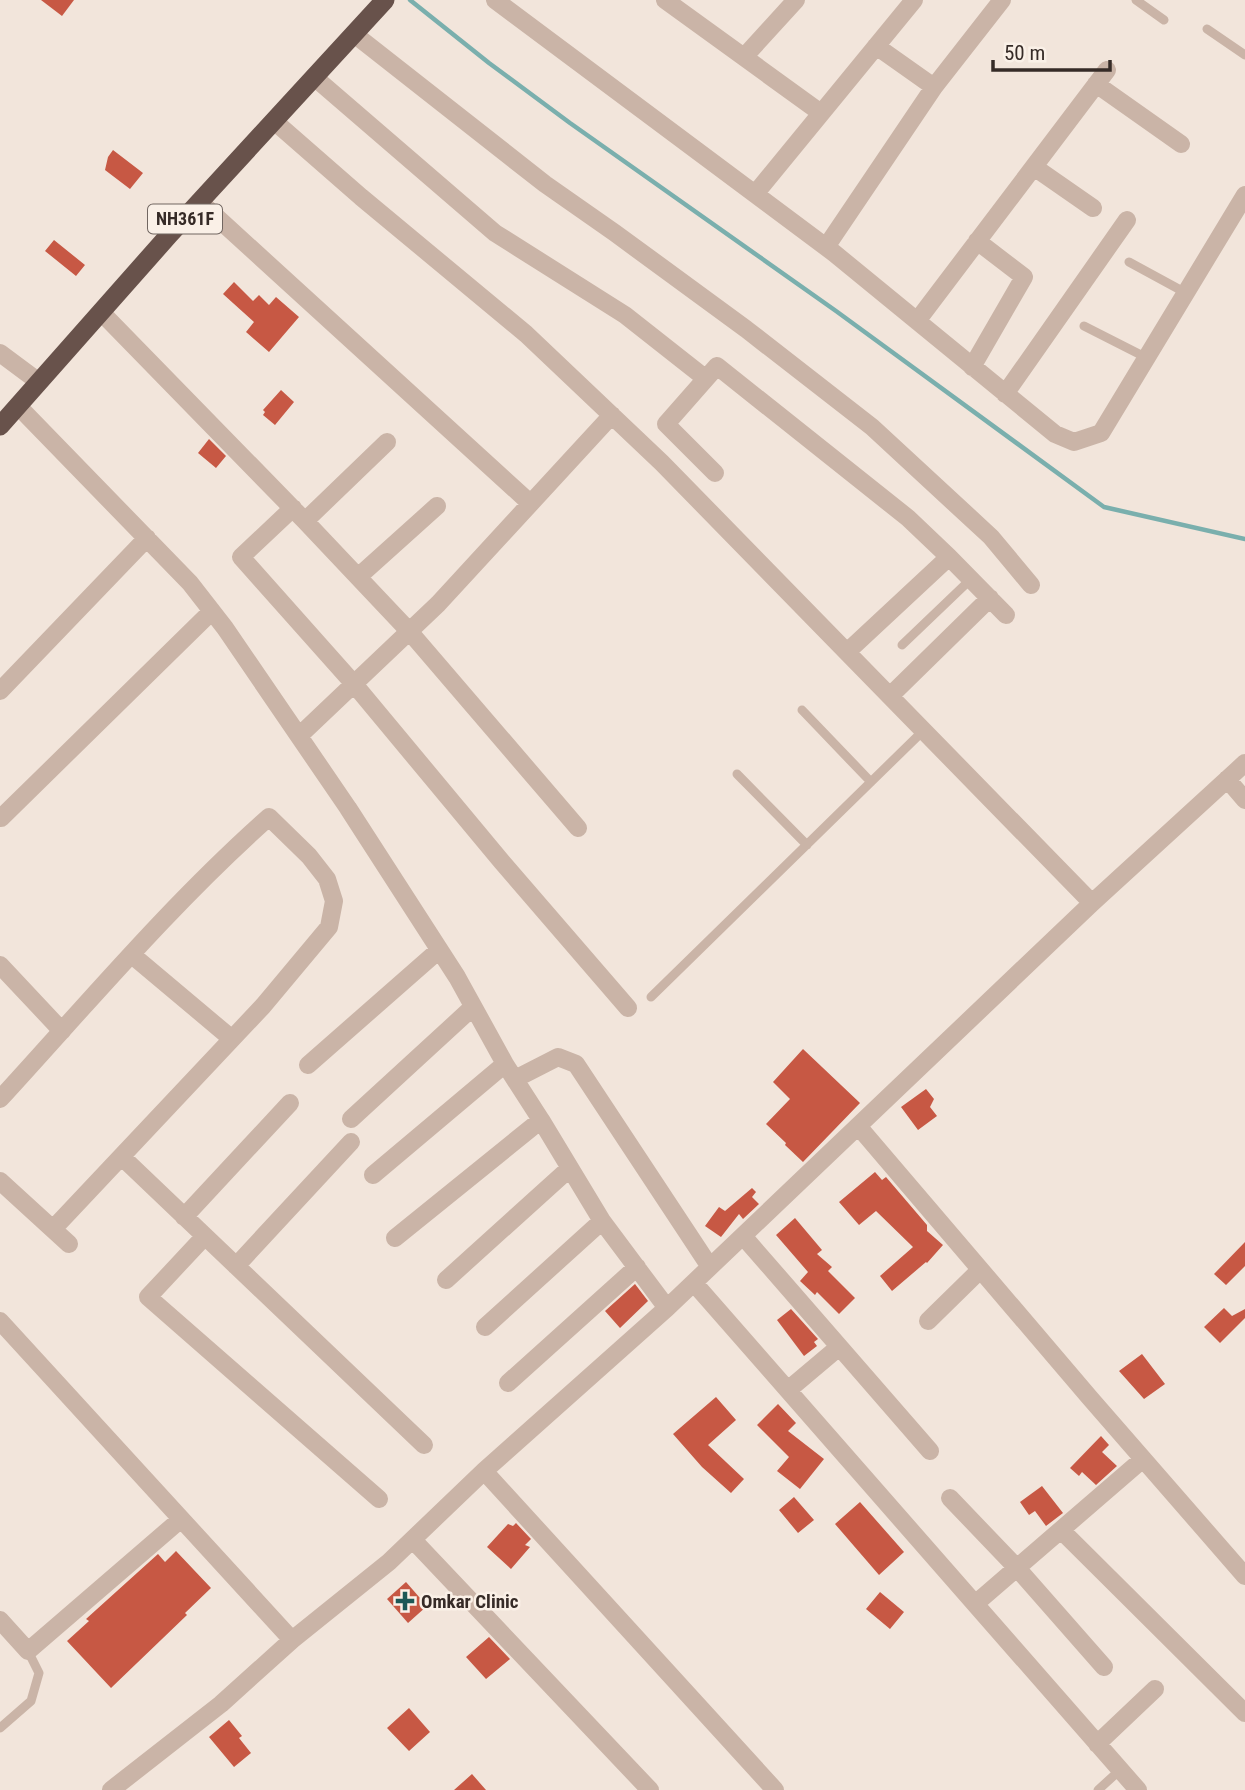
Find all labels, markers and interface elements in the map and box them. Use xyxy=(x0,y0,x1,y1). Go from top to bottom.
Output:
scale bar xyxy=(993,28,1110,72)
text: 50 m xyxy=(1004,41,1045,65)
road number: NH361F xyxy=(148,204,222,233)
place label: Omkar Clinic xyxy=(421,1590,519,1613)
marker: Omkar Clinic xyxy=(395,1591,415,1611)

